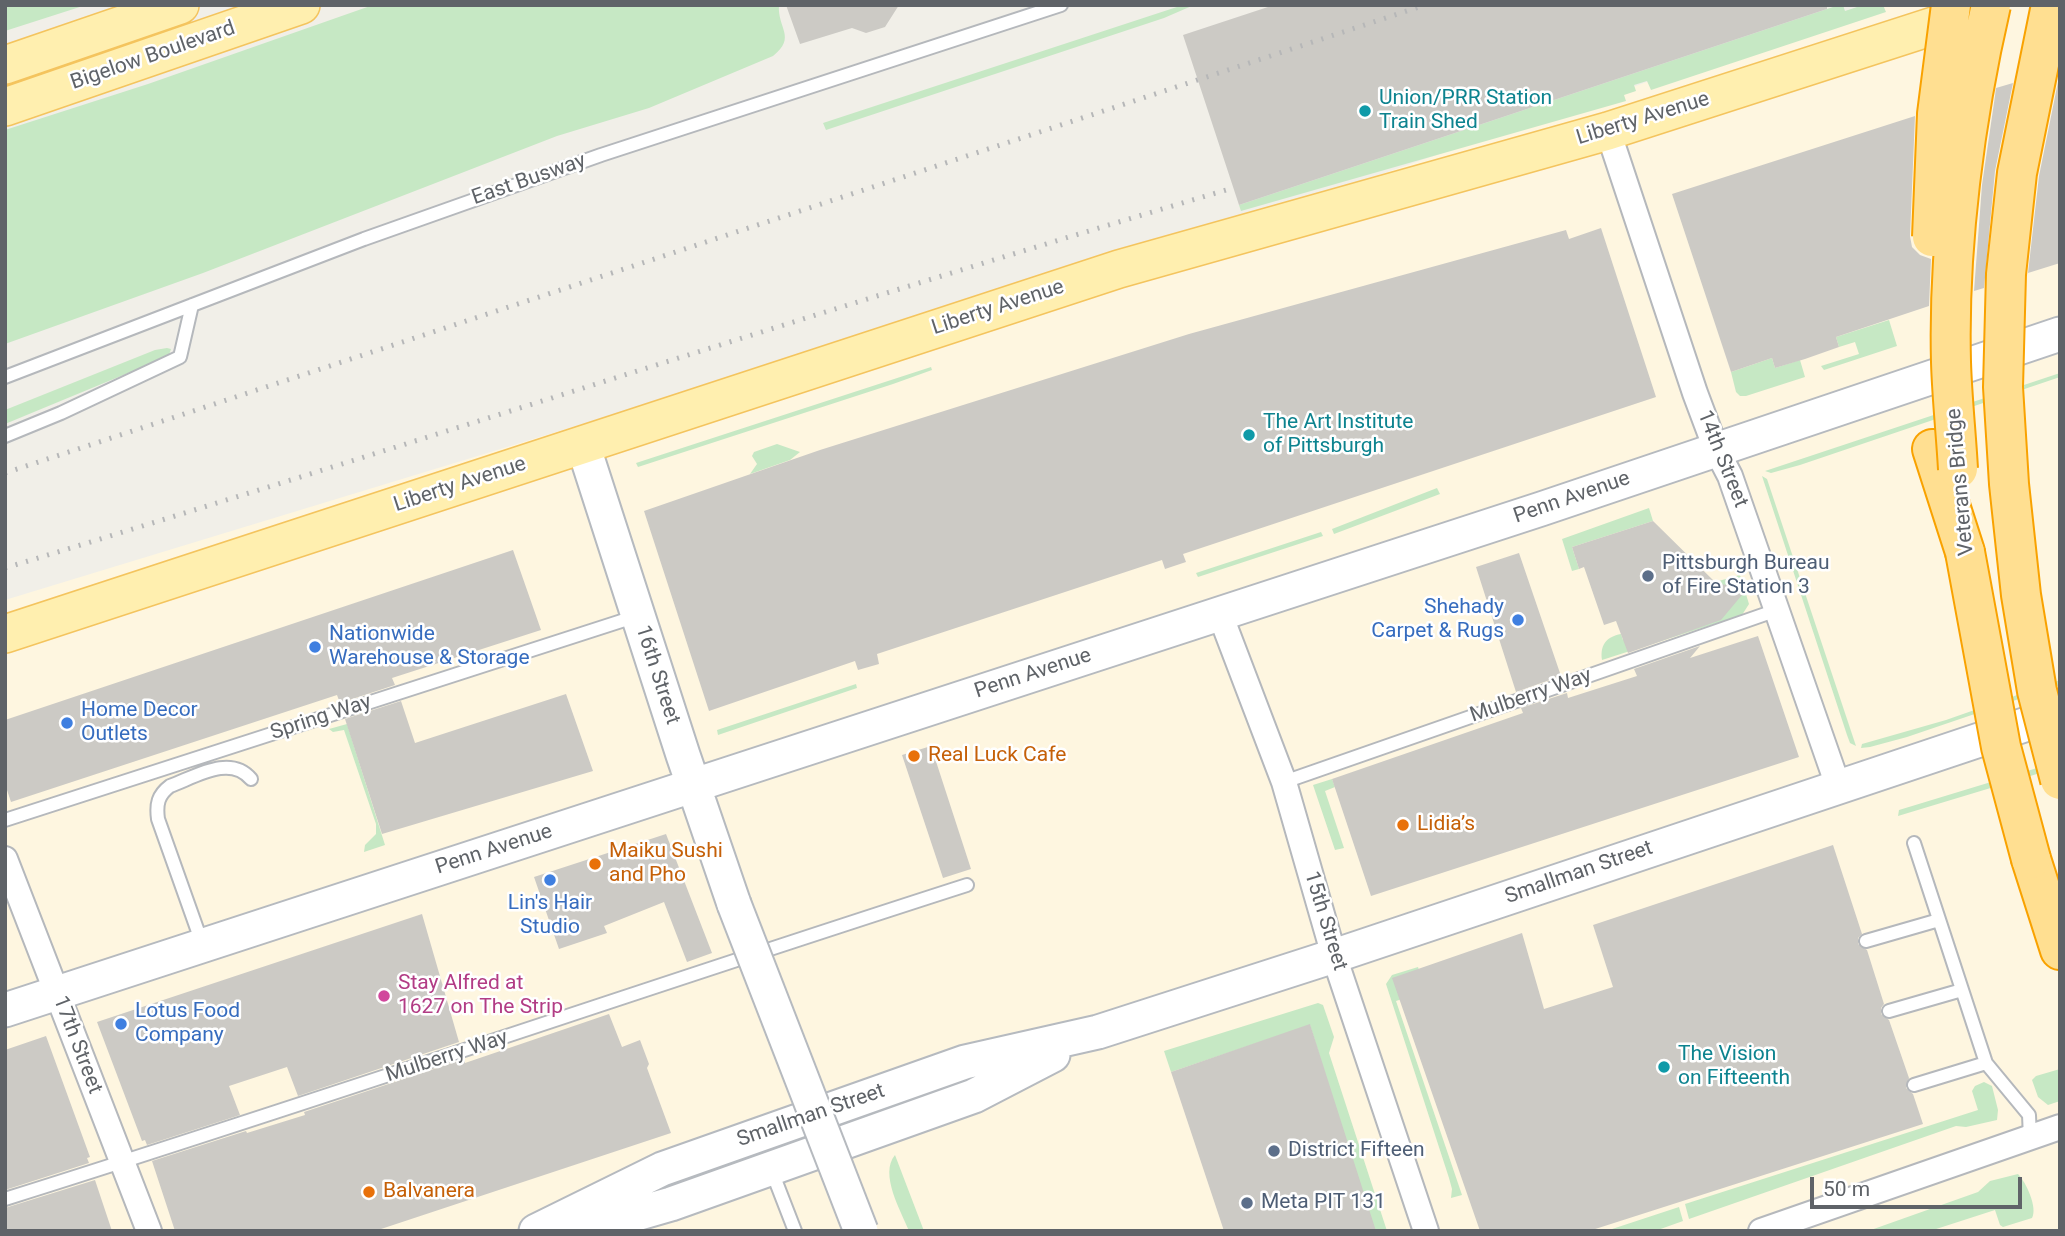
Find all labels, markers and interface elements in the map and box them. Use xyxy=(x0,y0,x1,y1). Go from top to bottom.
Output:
street label: Bigelow Boulevard xyxy=(68,16,238,96)
place label: Union/PRR Station Train Shed xyxy=(1379,86,1552,136)
street label: Liberty Avenue xyxy=(1573,87,1713,151)
marker: Union/PRR Station Train Shed xyxy=(1357,103,1373,119)
street label: East Busway xyxy=(469,149,589,211)
street label: Liberty Avenue xyxy=(929,275,1067,341)
street label: 14th Street xyxy=(1691,407,1753,511)
street label: Veterans Bridge xyxy=(1942,407,1980,557)
place label: The Art Institute of Pittsburgh xyxy=(1263,410,1413,460)
marker: The Art Institute of Pittsburgh xyxy=(1241,427,1257,443)
street label: Liberty Avenue xyxy=(391,452,529,518)
street label: Penn Avenue xyxy=(1511,466,1633,530)
place label: Pittsburgh Bureau of Fire Station 3 xyxy=(1662,551,1830,601)
marker: Pittsburgh Bureau of Fire Station 3 xyxy=(1640,568,1656,584)
place label: Shehady Carpet & Rugs xyxy=(1371,595,1504,645)
marker: Shehady Carpet & Rugs xyxy=(1510,612,1526,628)
place label: Nationwide Warehouse & Storage xyxy=(329,622,530,672)
street label: 16th Street xyxy=(629,622,685,728)
marker: Nationwide Warehouse & Storage xyxy=(307,639,323,655)
street label: Penn Avenue xyxy=(971,643,1095,705)
street label: Mulberry Way xyxy=(1467,663,1595,729)
street label: Spring Way xyxy=(267,690,375,746)
place label: Home Decor Outlets xyxy=(81,698,198,748)
marker: Home Decor Outlets xyxy=(59,715,75,731)
place label: Real Luck Cafe xyxy=(928,743,1066,769)
marker: Real Luck Cafe xyxy=(906,748,922,764)
place label: Lidia’s xyxy=(1417,812,1475,838)
marker: Lidia’s xyxy=(1395,817,1411,833)
street label: Penn Avenue xyxy=(432,819,556,881)
street label: Smallman Street xyxy=(1502,836,1656,910)
place label: Maiku Sushi and Pho xyxy=(609,839,723,889)
marker: Maiku Sushi and Pho xyxy=(587,856,603,872)
street label: 15th Street xyxy=(1298,868,1352,974)
marker: Lin's Hair Studio xyxy=(542,872,558,888)
place label: Lin's Hair Studio xyxy=(508,891,592,941)
place label: Stay Alfred at 1627 on The Strip xyxy=(398,971,563,1021)
marker: Stay Alfred at 1627 on The Strip xyxy=(376,988,392,1004)
street label: 17th Street xyxy=(47,993,107,1097)
place label: Lotus Food Company xyxy=(135,999,240,1049)
marker: Lotus Food Company xyxy=(113,1016,129,1032)
street label: Mulberry Way xyxy=(383,1025,511,1089)
place label: The Vision on Fifteenth xyxy=(1678,1042,1790,1092)
marker: The Vision on Fifteenth xyxy=(1656,1059,1672,1075)
street label: Smallman Street xyxy=(734,1079,888,1153)
place label: District Fifteen xyxy=(1288,1138,1425,1164)
marker: District Fifteen xyxy=(1266,1143,1282,1159)
scale bar xyxy=(1813,1162,2025,1206)
text: 50 m xyxy=(1823,1177,1870,1201)
place label: Balvanera xyxy=(383,1179,475,1205)
marker: Balvanera xyxy=(361,1184,377,1200)
place label: Meta PIT 131 xyxy=(1261,1190,1386,1216)
marker: Meta PIT 131 xyxy=(1239,1195,1255,1211)

